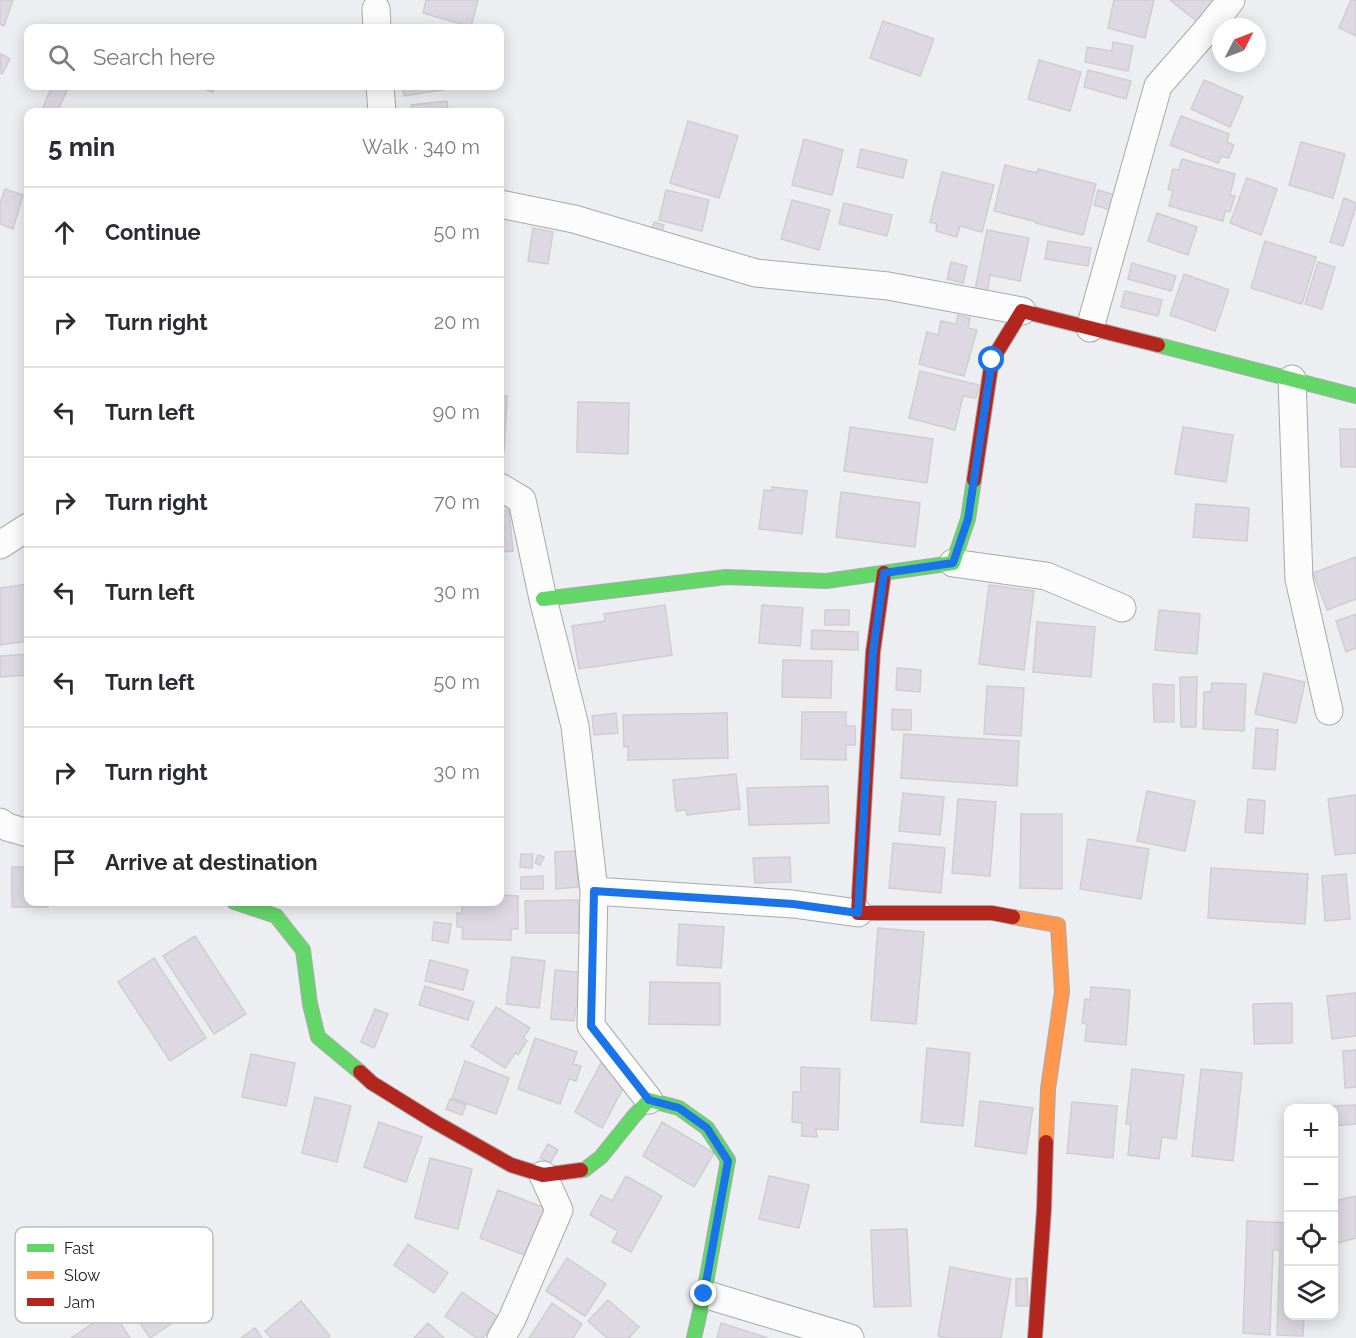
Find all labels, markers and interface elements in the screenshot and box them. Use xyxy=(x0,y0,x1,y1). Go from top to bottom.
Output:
north arrow xyxy=(1212,18,1266,72)
search box xyxy=(24,24,504,90)
icon: search xyxy=(45,41,78,74)
text: Search here xyxy=(93,44,215,70)
text: 5 min xyxy=(48,132,115,162)
text: Walk · 340 m xyxy=(362,135,480,159)
icon: ahead xyxy=(48,216,81,249)
text: Continue xyxy=(105,219,201,245)
text: 50 m xyxy=(433,220,480,244)
icon: right xyxy=(48,306,81,339)
text: Turn right xyxy=(105,309,208,335)
text: 20 m xyxy=(434,310,480,334)
route start xyxy=(978,346,1004,372)
icon: left xyxy=(48,396,81,429)
text: Turn left xyxy=(105,399,195,425)
text: 90 m xyxy=(433,400,480,424)
icon: right xyxy=(48,486,81,519)
text: Turn right xyxy=(105,489,208,515)
text: 70 m xyxy=(434,490,480,514)
icon: left xyxy=(48,576,81,609)
text: Turn left xyxy=(105,579,195,605)
text: 30 m xyxy=(434,580,480,604)
icon: left xyxy=(48,666,81,699)
text: Turn left xyxy=(105,669,195,695)
text: 50 m xyxy=(433,670,480,694)
icon: right xyxy=(48,756,81,789)
text: Turn right xyxy=(105,759,208,785)
text: 30 m xyxy=(434,760,480,784)
icon: arrive xyxy=(48,846,81,879)
text: Arrive at destination xyxy=(105,849,318,875)
map controls xyxy=(1284,1104,1338,1320)
button: + xyxy=(1284,1104,1338,1158)
button: − xyxy=(1284,1158,1338,1212)
button: locate xyxy=(1284,1212,1338,1266)
legend xyxy=(15,1227,213,1323)
text: Fast xyxy=(64,1239,95,1258)
text: Slow xyxy=(64,1266,100,1285)
button: layers xyxy=(1284,1266,1338,1320)
route end xyxy=(690,1280,716,1306)
text: Jam xyxy=(64,1293,95,1312)

